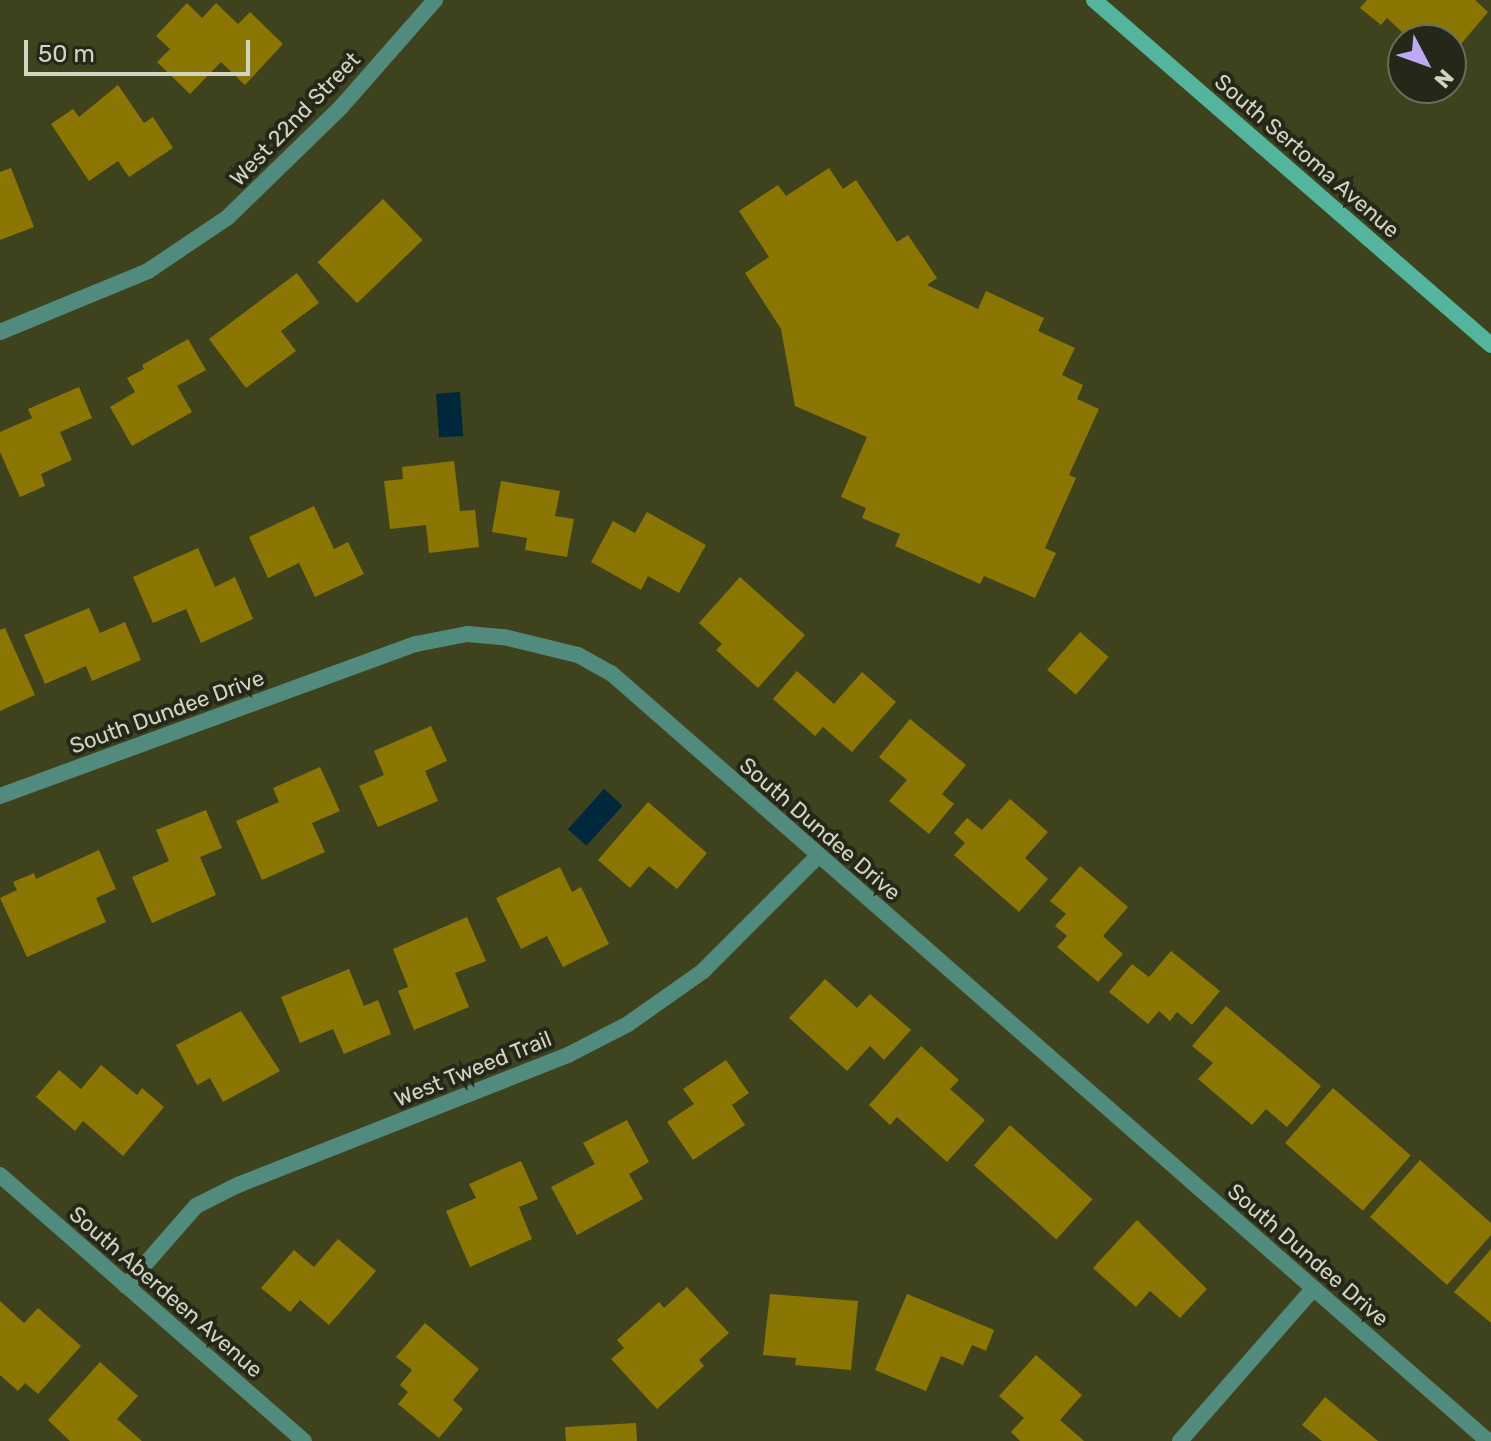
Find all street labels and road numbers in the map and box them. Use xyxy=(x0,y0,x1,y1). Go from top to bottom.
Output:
street label: West 22nd Street xyxy=(224,47,366,191)
street label: South Sertoma Avenue xyxy=(1209,68,1405,244)
street label: South Dundee Drive xyxy=(66,665,268,759)
street label: South Dundee Drive xyxy=(734,752,906,906)
street label: West Tweed Trail xyxy=(390,1025,556,1113)
street label: South Dundee Drive xyxy=(1222,1178,1394,1332)
street label: South Aberdeen Avenue xyxy=(63,1200,269,1384)

